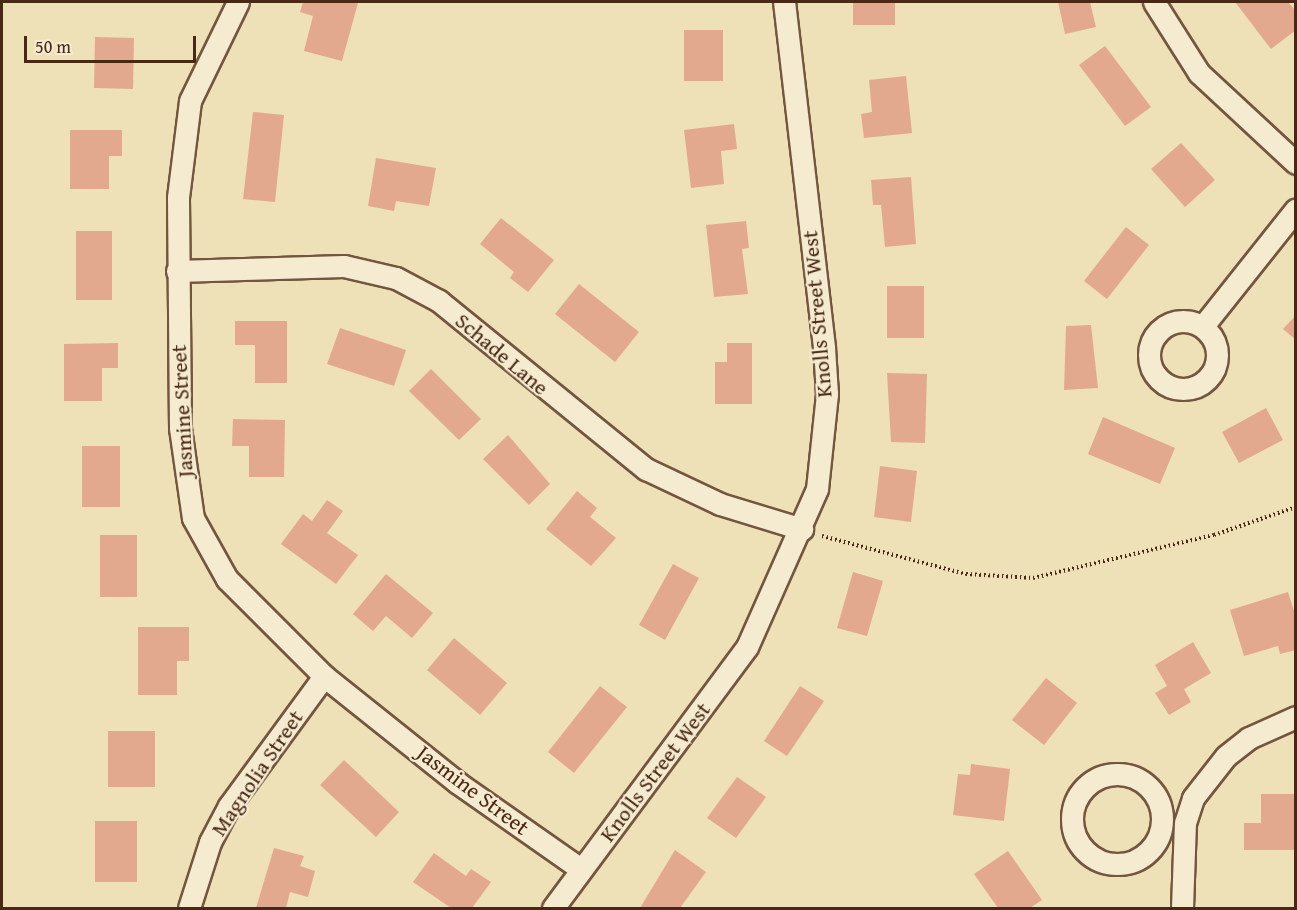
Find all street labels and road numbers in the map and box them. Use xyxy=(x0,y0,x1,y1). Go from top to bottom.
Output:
street label: Knolls Street West xyxy=(797,229,837,399)
street label: Schade Lane xyxy=(450,307,554,401)
street label: Jasmine Street xyxy=(165,344,199,478)
street label: Knolls Street West xyxy=(594,697,716,847)
street label: Magnolia Street xyxy=(205,705,309,841)
street label: Jasmine Street xyxy=(412,739,534,841)

